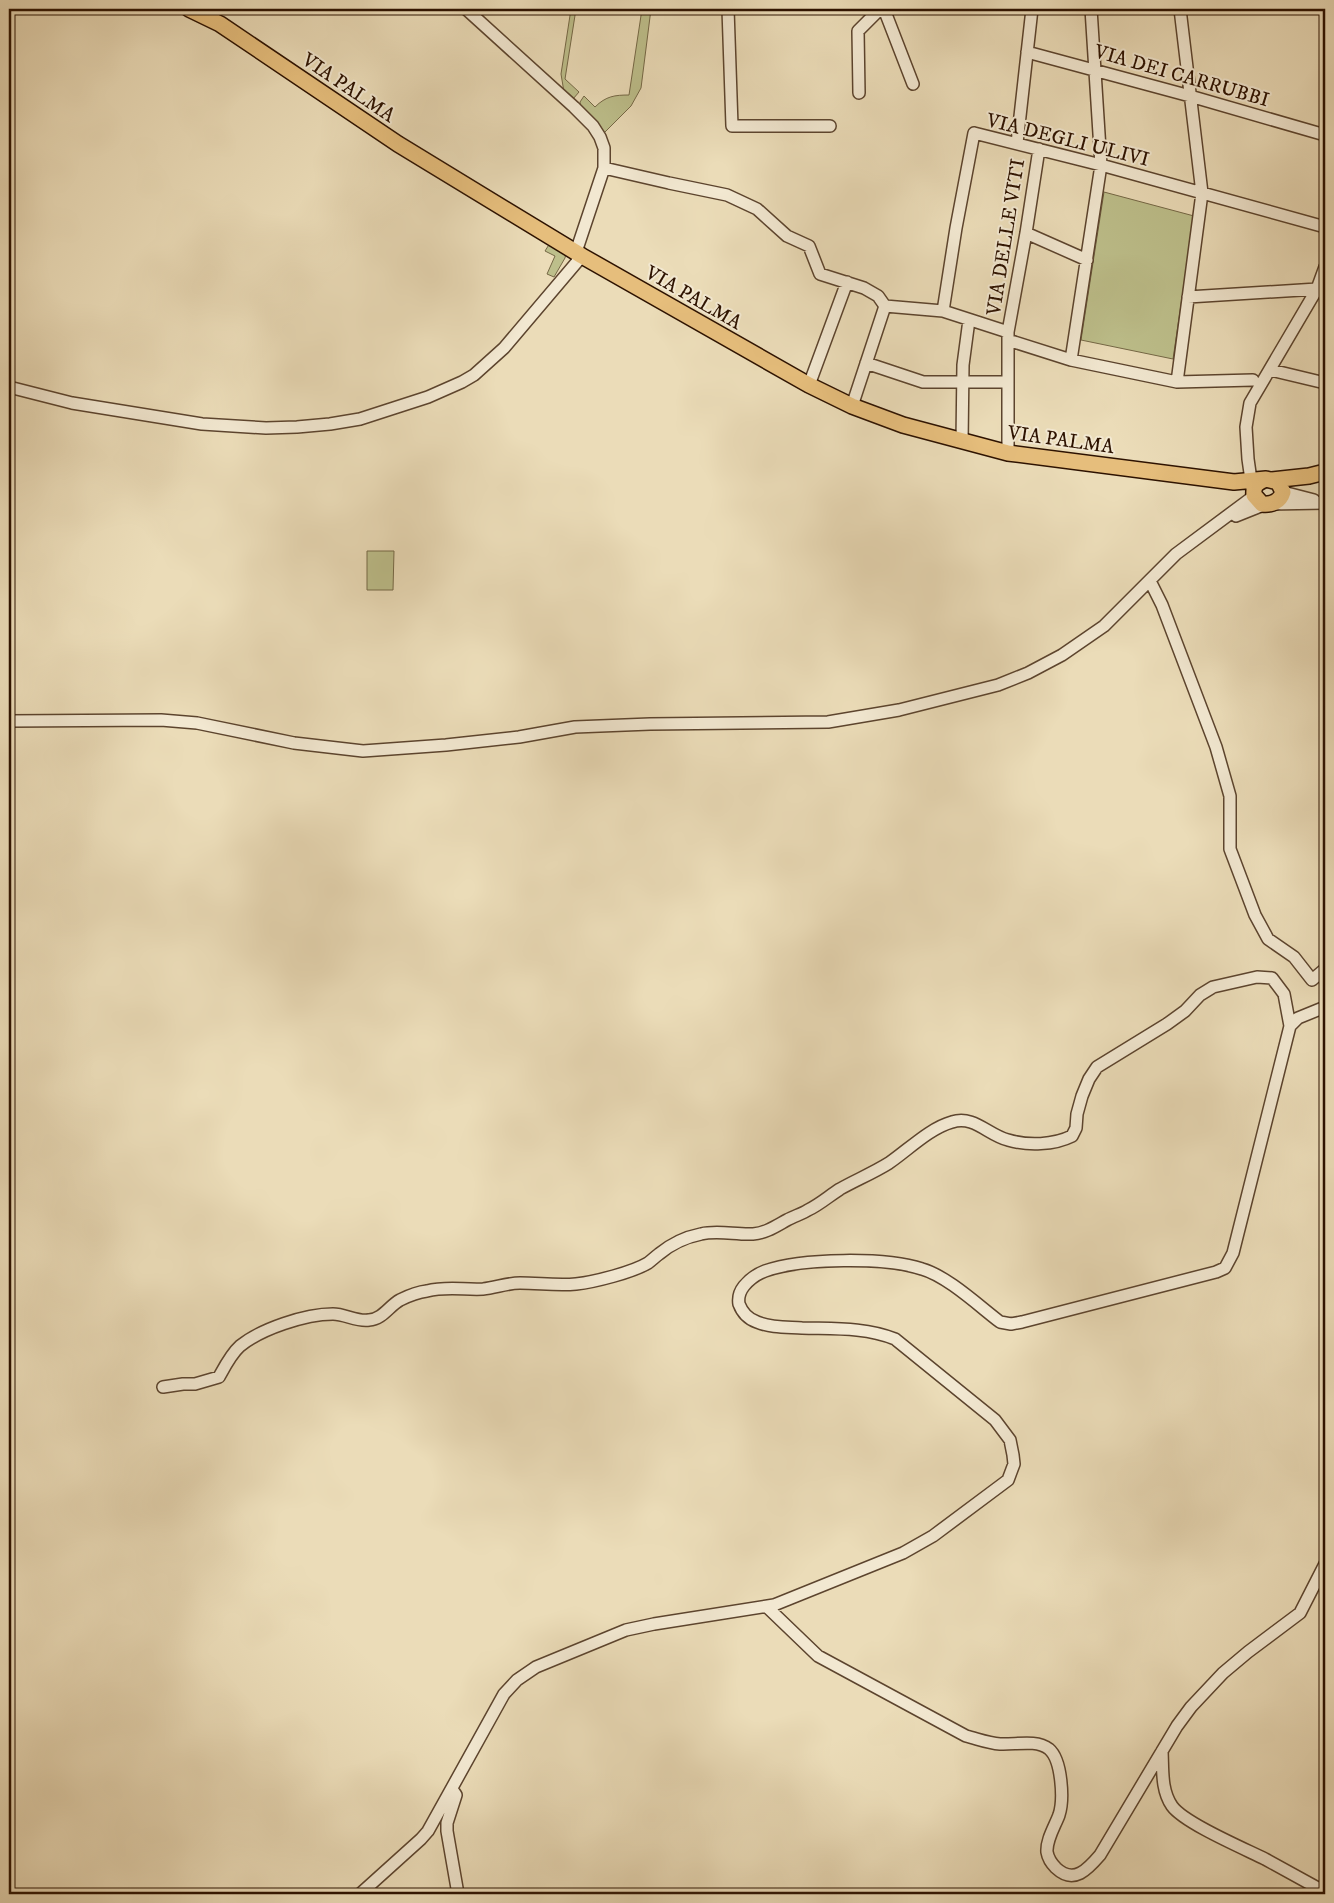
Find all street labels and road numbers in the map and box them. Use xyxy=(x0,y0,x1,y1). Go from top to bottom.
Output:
street label: VIA DEI CARRUBBI xyxy=(1090,39,1272,113)
street label: VIA PALMA xyxy=(296,47,400,129)
street label: VIA DEGLI ULIVI xyxy=(983,108,1152,173)
street label: VIA DELLE VITI xyxy=(982,157,1031,318)
street label: VIA PALMA xyxy=(640,260,746,336)
street label: VIA PALMA xyxy=(1005,421,1116,460)

